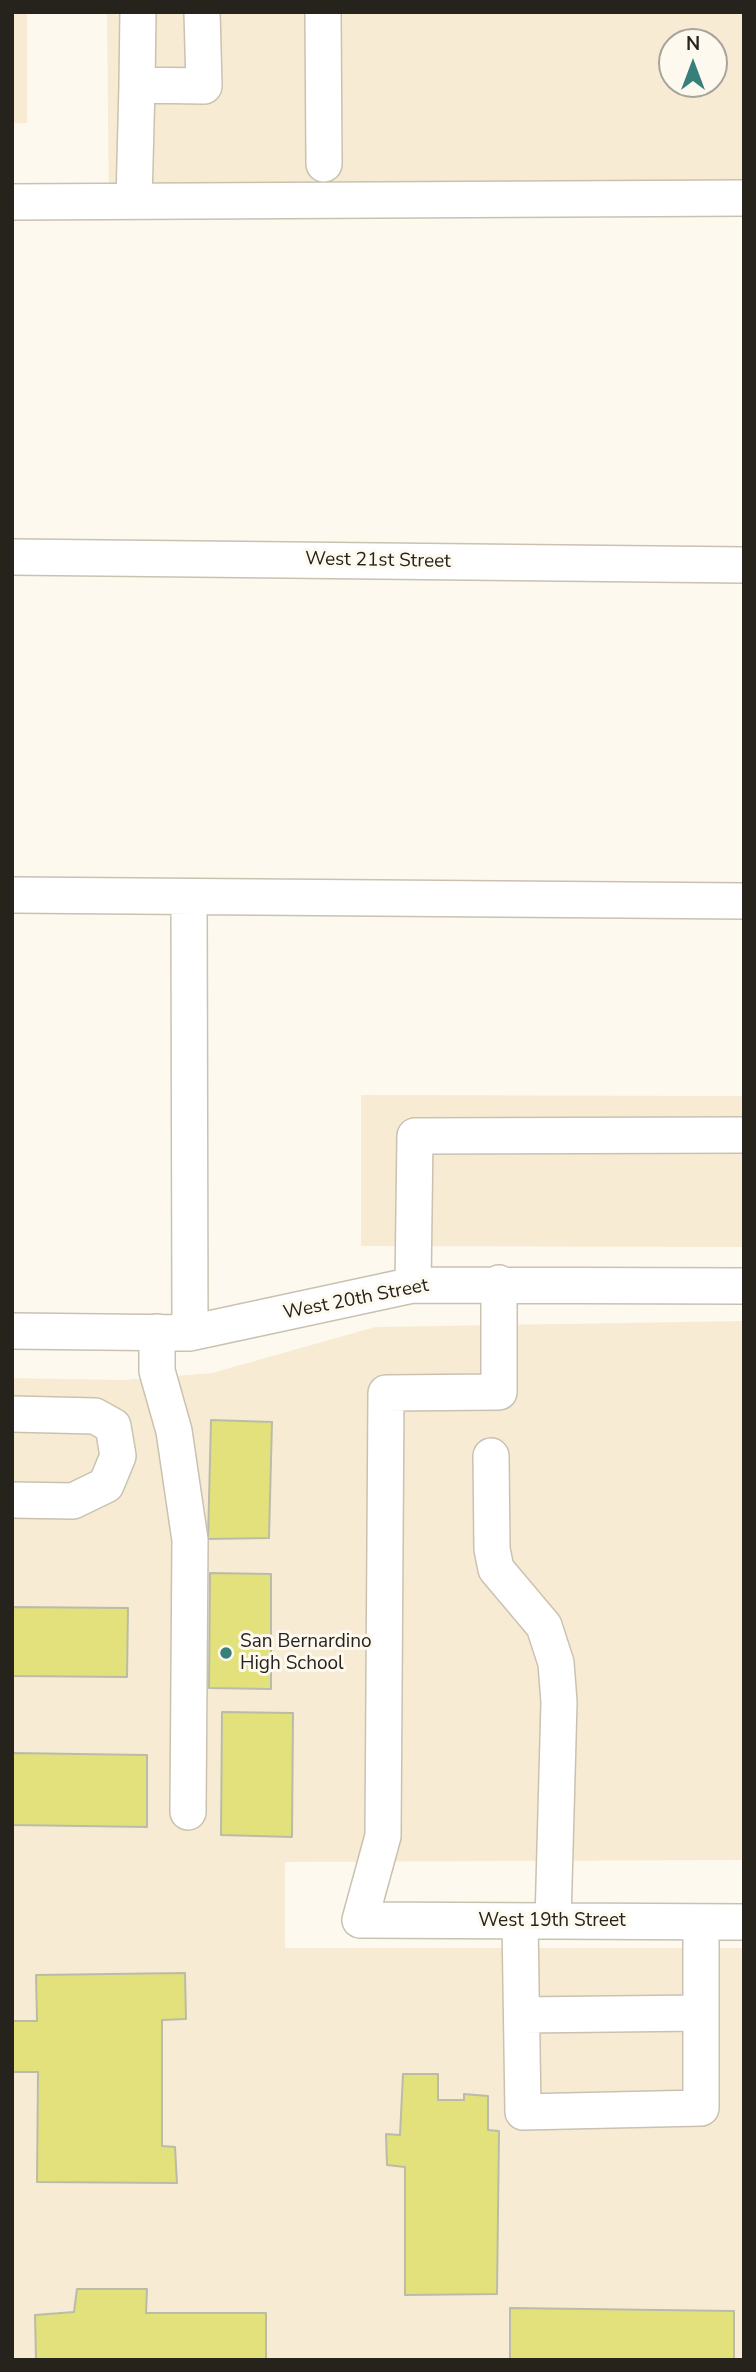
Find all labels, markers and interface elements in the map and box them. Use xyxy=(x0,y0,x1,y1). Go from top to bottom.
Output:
north arrow xyxy=(658,28,728,98)
text: N xyxy=(686,31,700,57)
street label: West 21st Street xyxy=(305,548,451,574)
street label: West 20th Street xyxy=(281,1275,431,1325)
place label: San Bernardino High School xyxy=(240,1631,372,1675)
marker: San Bernardino High School xyxy=(218,1645,234,1661)
street label: West 19th Street xyxy=(478,1910,626,1932)

